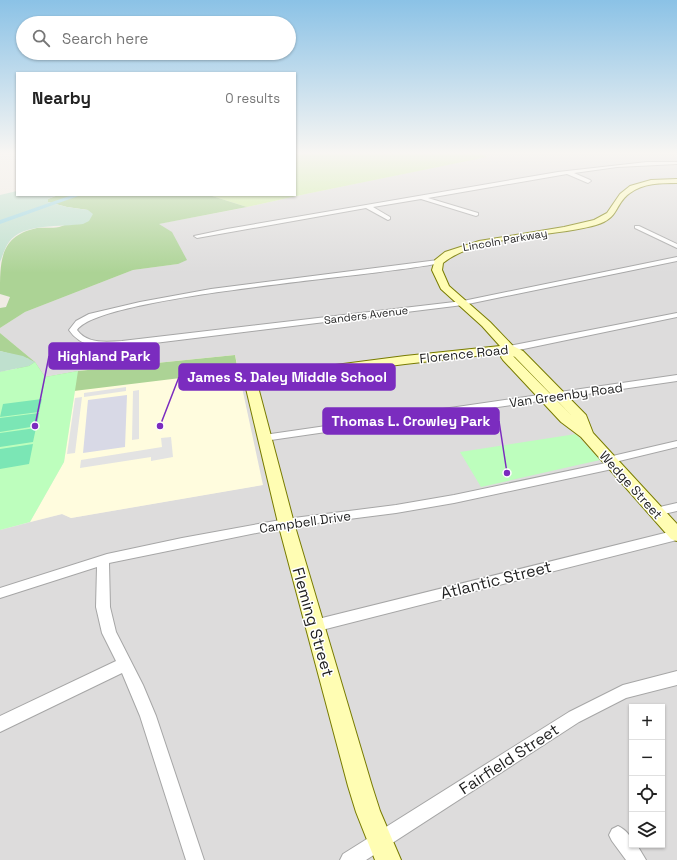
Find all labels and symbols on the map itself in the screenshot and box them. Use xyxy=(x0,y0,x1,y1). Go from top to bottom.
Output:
street label: Lincoln Parkway xyxy=(462,226,548,254)
street label: Sanders Avenue xyxy=(323,303,409,327)
street label: Florence Road xyxy=(419,341,509,367)
callout: Highland Park xyxy=(49,343,159,369)
text: Highland Park xyxy=(57,347,151,365)
callout: James S. Daley Middle School xyxy=(179,364,395,390)
text: James S. Daley Middle School xyxy=(187,368,387,386)
street label: Van Greenby Road xyxy=(508,379,624,411)
callout: Thomas L. Crowley Park xyxy=(323,408,499,434)
text: Thomas L. Crowley Park xyxy=(332,412,491,430)
street label: Wedge Street xyxy=(596,447,666,523)
street label: Campbell Drive xyxy=(258,507,352,537)
street label: Atlantic Street xyxy=(438,556,554,604)
street label: Fleming Street xyxy=(287,565,339,679)
street label: Fairfield Street xyxy=(455,719,563,799)

